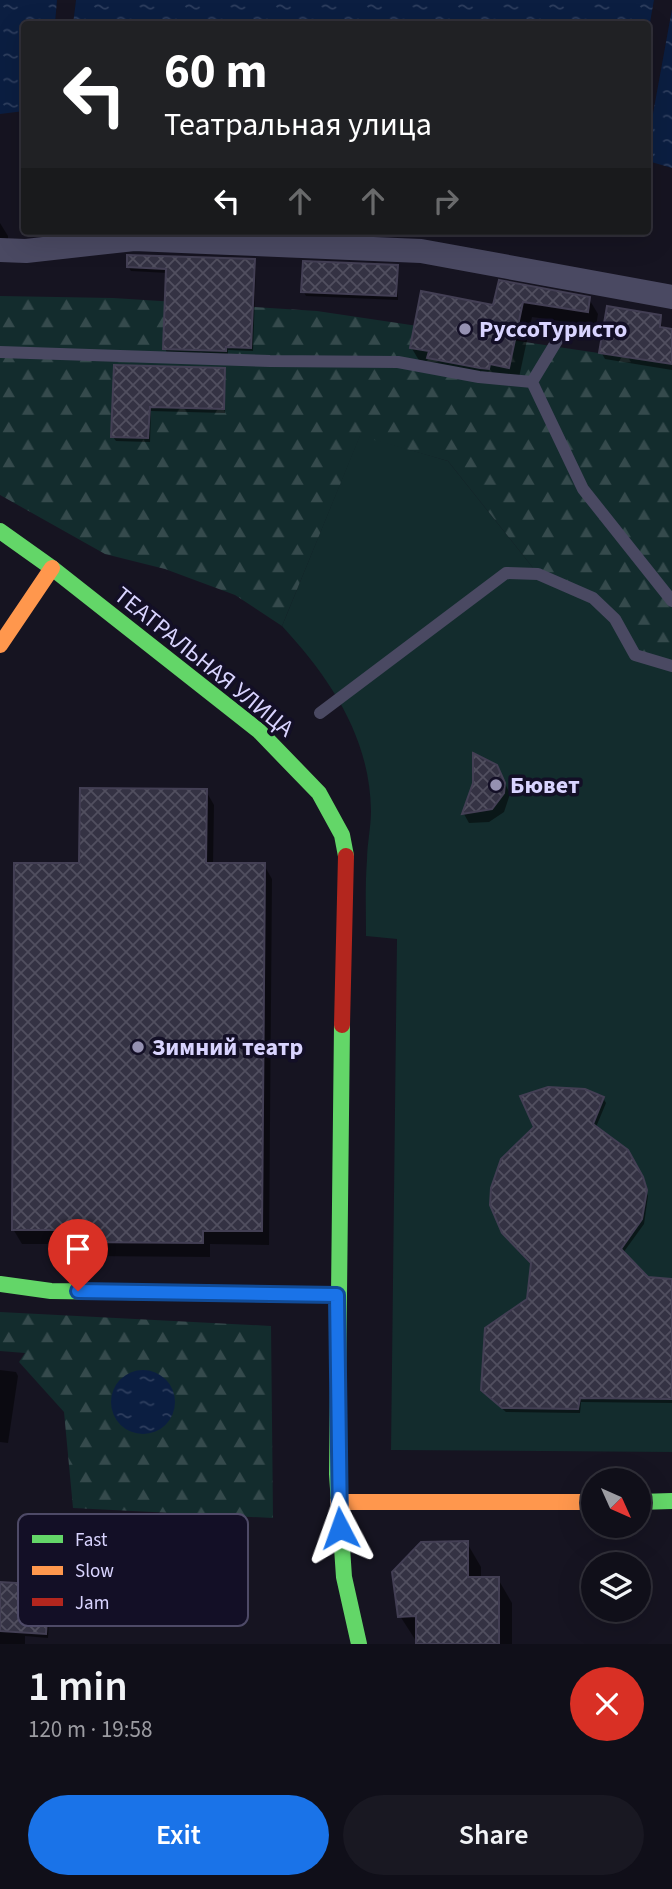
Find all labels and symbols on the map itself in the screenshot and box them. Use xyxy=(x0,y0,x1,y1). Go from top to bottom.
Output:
place label: РуссоТуристо xyxy=(479,312,627,347)
marker: РуссоТуристо xyxy=(457,321,473,337)
street label: ТЕАТРАЛЬНАЯ УЛИЦА xyxy=(107,578,301,746)
place label: Бювет xyxy=(510,768,580,803)
marker: Бювет xyxy=(488,777,504,793)
place label: Зимний театр xyxy=(152,1030,303,1065)
marker: Зимний театр xyxy=(130,1039,146,1055)
pin xyxy=(48,1219,108,1291)
north arrow xyxy=(581,1468,651,1538)
position arrow xyxy=(303,1491,377,1565)
legend xyxy=(18,1514,248,1626)
text: Fast xyxy=(75,1527,108,1554)
text: Slow xyxy=(75,1558,114,1585)
text: Jam xyxy=(75,1590,109,1617)

